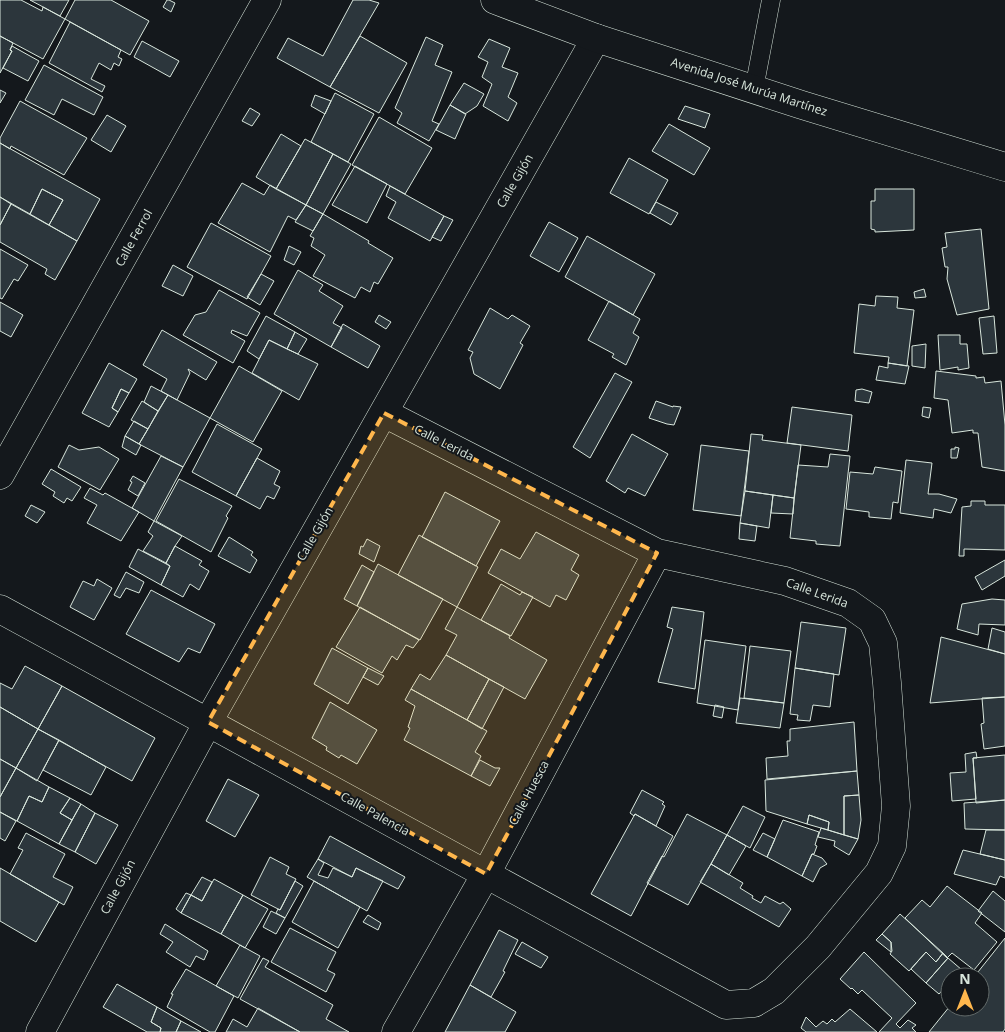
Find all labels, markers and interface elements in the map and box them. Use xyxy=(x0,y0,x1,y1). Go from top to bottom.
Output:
street label: Avenida José Murúa Martínez xyxy=(669,53,830,120)
street label: Calle Gijón xyxy=(492,151,537,211)
street label: Calle Ferrol xyxy=(111,206,156,269)
street label: Calle Lerida xyxy=(411,420,477,465)
street label: Calle Gijón xyxy=(292,504,337,564)
street label: Calle Lerida xyxy=(784,573,851,612)
street label: Calle Huesca xyxy=(504,757,553,828)
street label: Calle Palencia xyxy=(338,788,413,840)
street label: Calle Gijón xyxy=(96,857,139,917)
north arrow xyxy=(940,967,990,1017)
text: N xyxy=(959,969,971,988)

